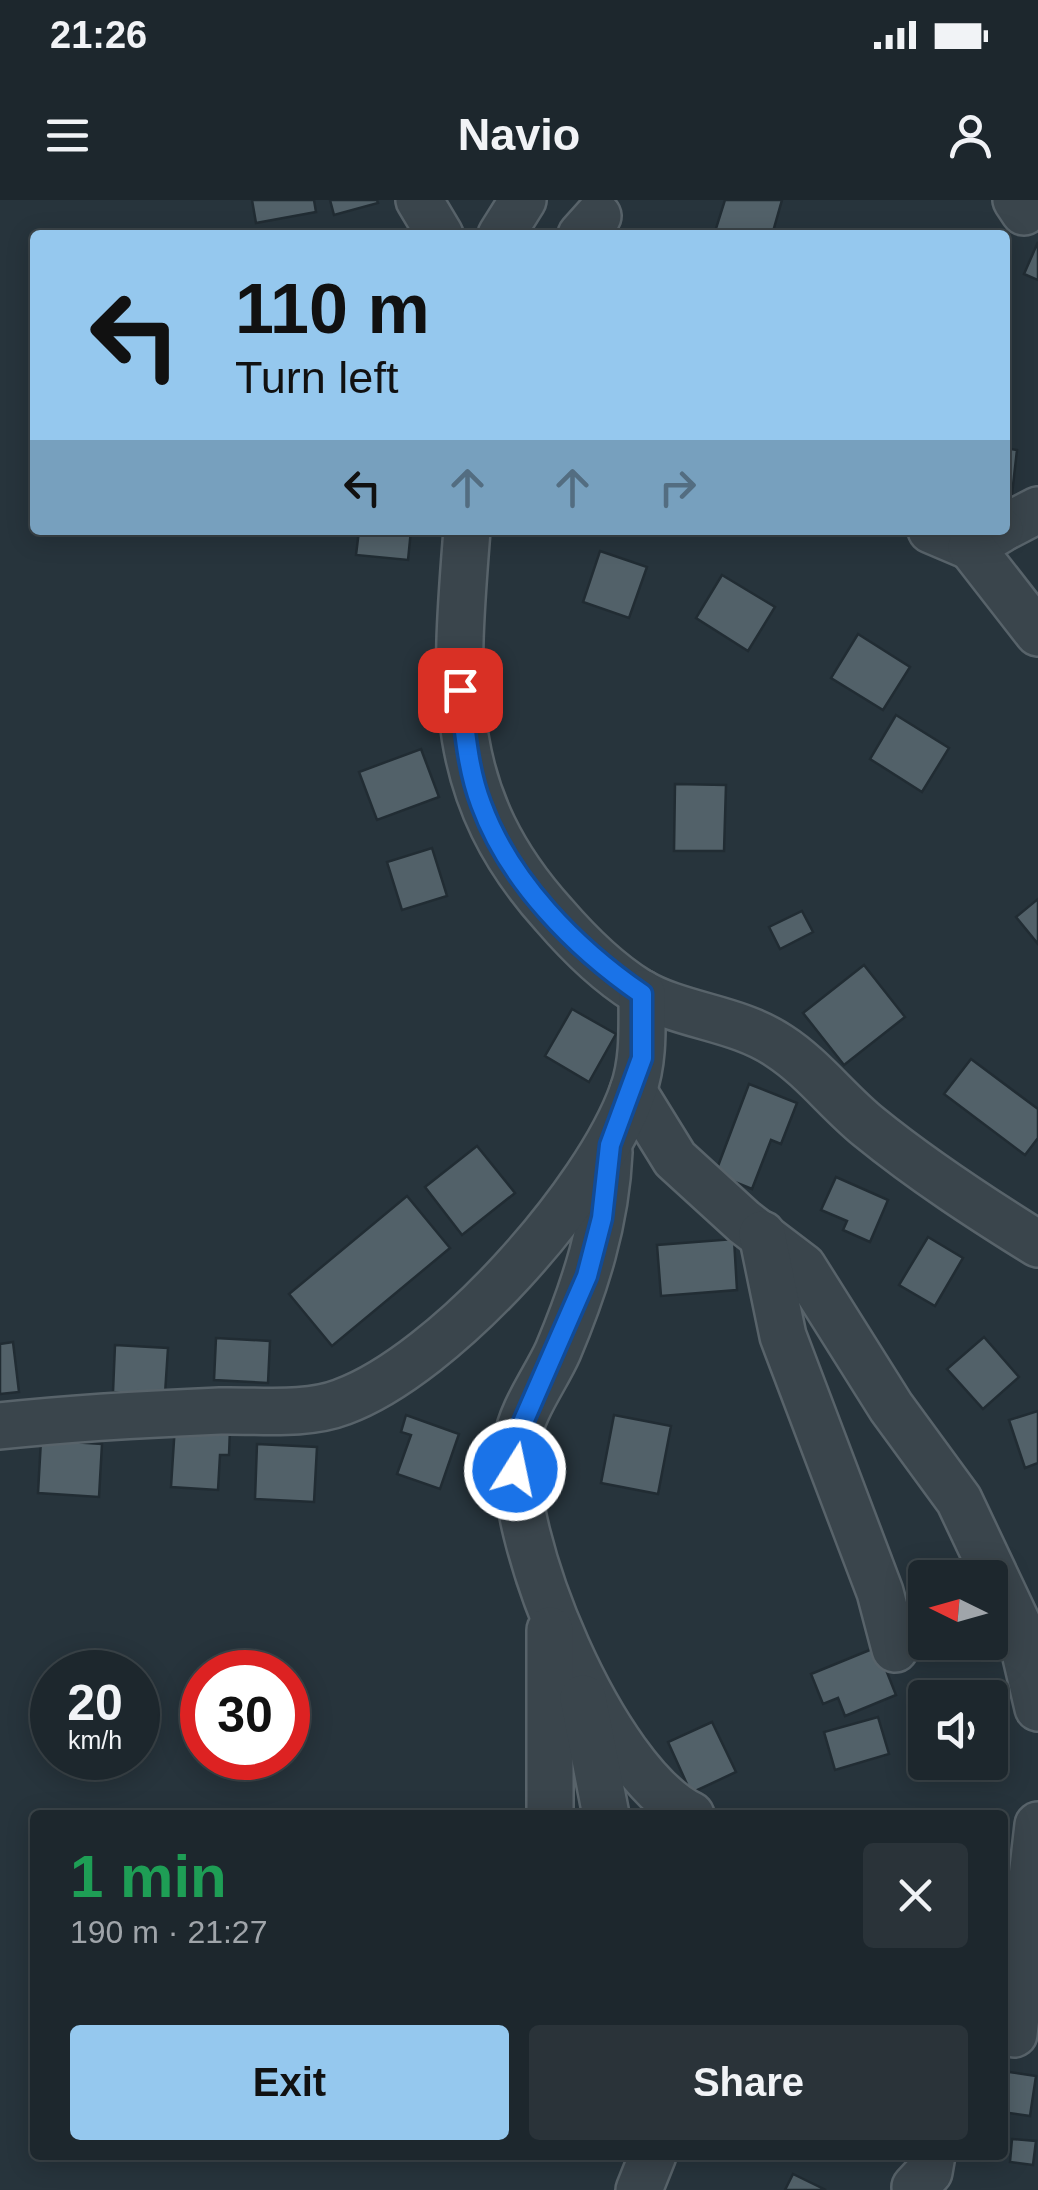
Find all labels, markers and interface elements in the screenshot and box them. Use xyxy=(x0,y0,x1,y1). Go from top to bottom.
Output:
text: 21:26 xyxy=(50,14,147,56)
icon: menu xyxy=(40,108,95,163)
icon: person xyxy=(943,108,998,163)
text: Navio xyxy=(458,109,580,160)
icon: left xyxy=(70,270,200,400)
text: 110 m xyxy=(235,270,430,348)
text: Turn left xyxy=(235,352,398,403)
icon: left xyxy=(335,460,390,515)
icon: ahead xyxy=(440,460,495,515)
icon: ahead xyxy=(545,460,600,515)
icon: right xyxy=(650,460,705,515)
pin xyxy=(418,648,503,733)
icon: arrive xyxy=(433,663,488,718)
position arrow xyxy=(463,1418,567,1522)
north arrow xyxy=(908,1560,1008,1660)
map controls xyxy=(908,1560,1008,1780)
speed limit sign: 30 xyxy=(180,1650,310,1780)
text: 20 xyxy=(67,1675,123,1731)
button: sound xyxy=(908,1680,1008,1780)
text: km/h xyxy=(68,1726,122,1754)
text: 1 min xyxy=(70,1843,227,1910)
button: close xyxy=(863,1843,968,1948)
text: 190 m · 21:27 xyxy=(70,1914,267,1950)
button: Exit xyxy=(70,2025,509,2140)
button: Share xyxy=(529,2025,968,2140)

